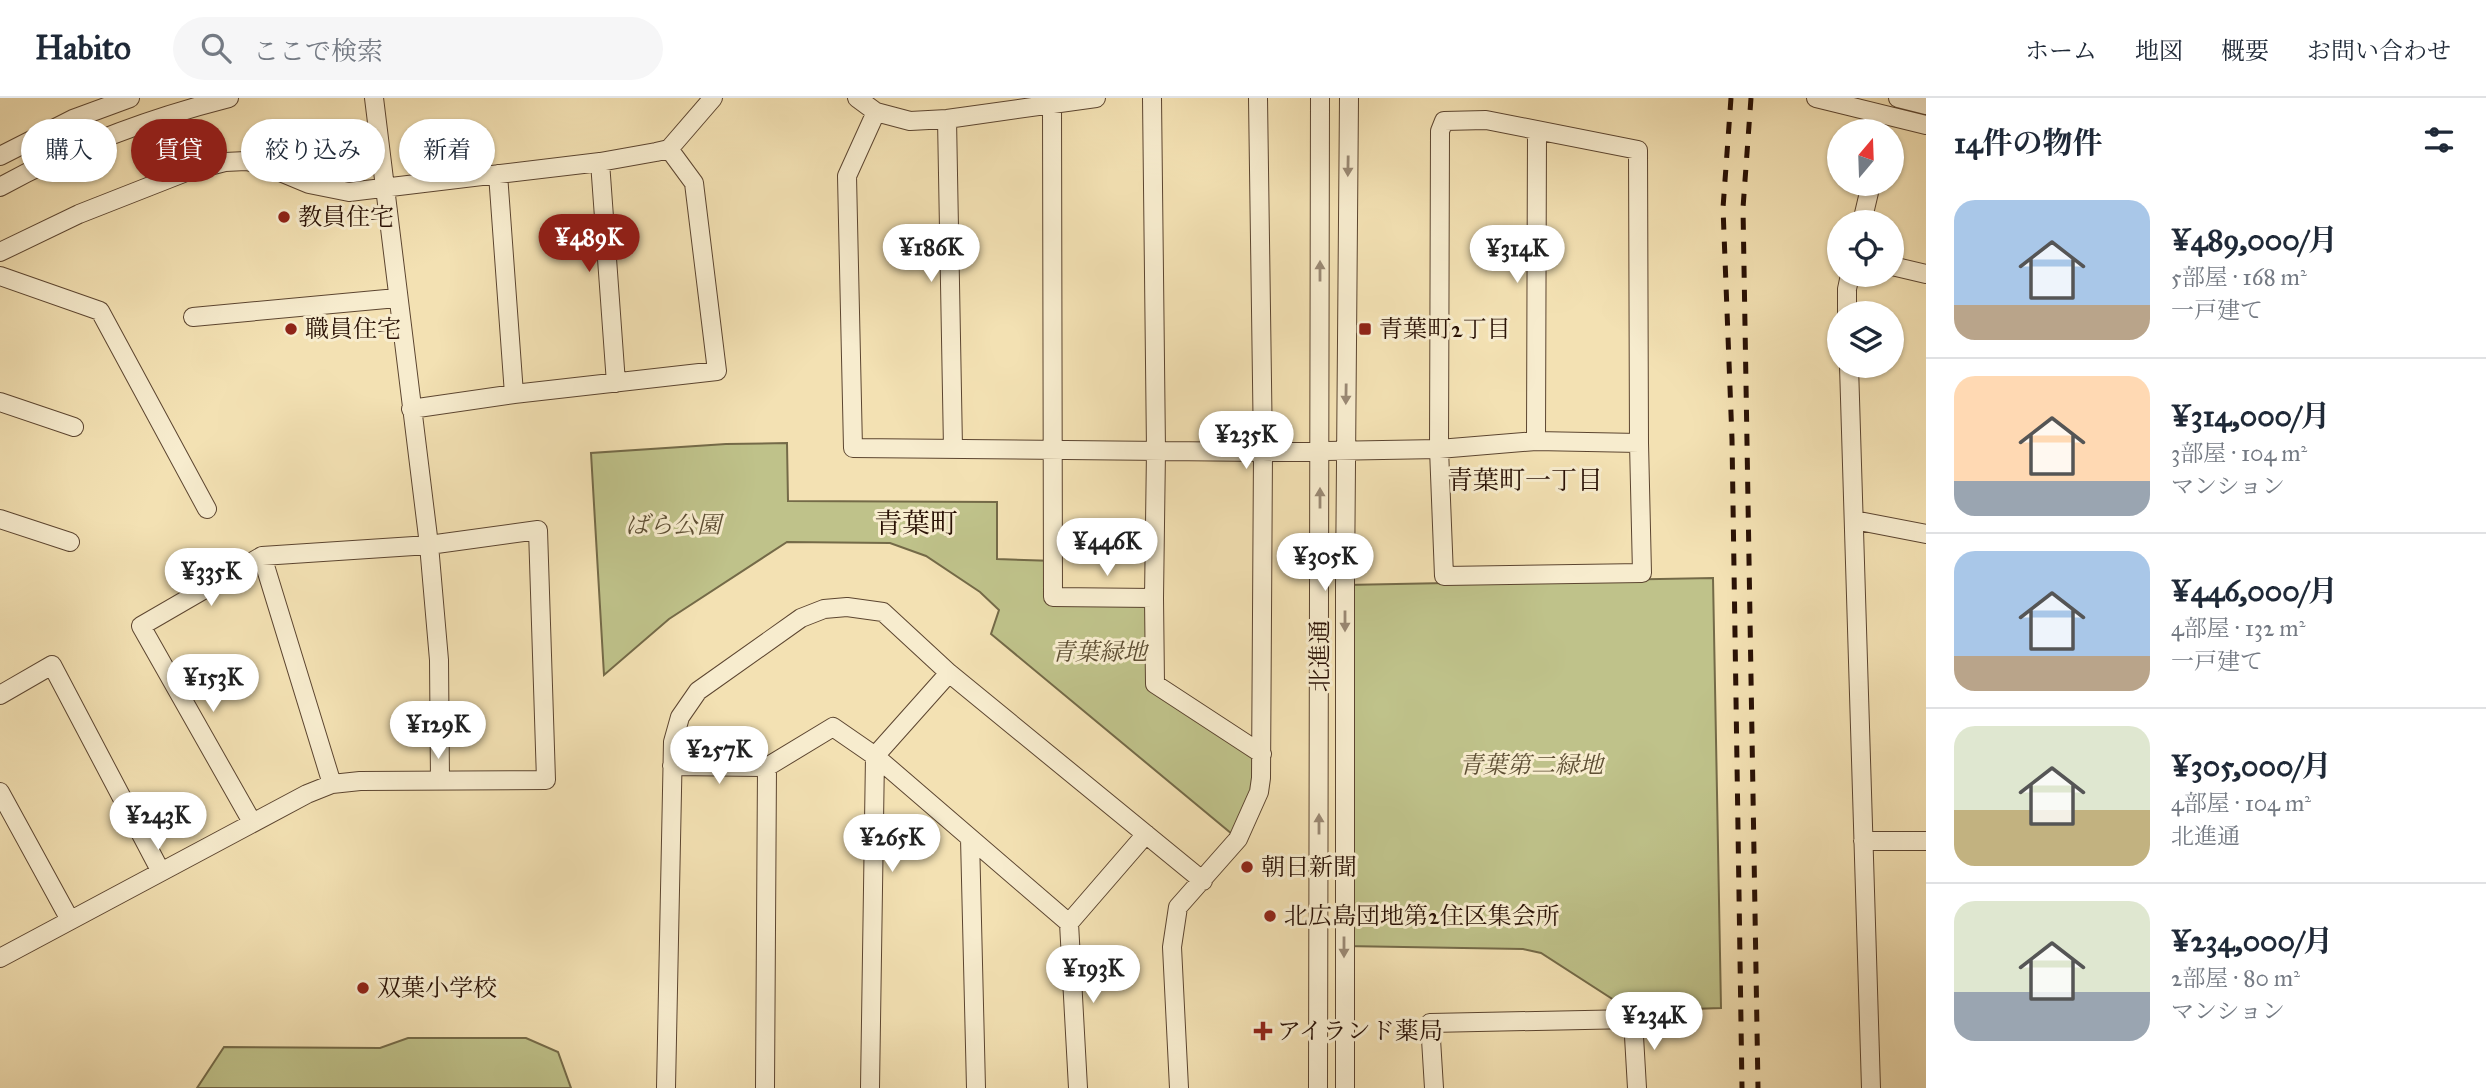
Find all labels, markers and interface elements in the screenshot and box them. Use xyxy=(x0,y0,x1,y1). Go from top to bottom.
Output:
search box xyxy=(173,17,663,80)
text: Habito xyxy=(35,28,131,68)
icon: search xyxy=(197,29,235,67)
text: ここで検索 xyxy=(253,35,383,67)
text: ホーム xyxy=(2025,36,2097,66)
text: 地図 xyxy=(2135,36,2183,66)
text: 概要 xyxy=(2221,36,2269,66)
text: お問い合わせ xyxy=(2307,36,2451,66)
chip: 購入 xyxy=(21,119,117,182)
chip: 賃貸 xyxy=(131,119,227,182)
chip: 絞り込み xyxy=(241,119,385,182)
chip: 新着 xyxy=(399,119,495,182)
north arrow xyxy=(1827,119,1904,196)
map controls xyxy=(1827,119,1904,378)
icon: filters xyxy=(2420,121,2458,159)
text: 14件の物件 xyxy=(1954,125,2103,161)
one-way arrow xyxy=(1342,155,1354,177)
place label: 教員住宅 xyxy=(298,202,394,232)
marker: 教員住宅 xyxy=(276,209,292,225)
button: locate xyxy=(1827,210,1904,287)
pin: ¥489K xyxy=(540,214,638,274)
text: ¥489,000/月 xyxy=(2171,222,2338,258)
text: ¥489K xyxy=(555,223,623,251)
pin: ¥186K xyxy=(882,225,980,284)
pin: ¥314K xyxy=(1468,226,1566,285)
icon: home xyxy=(2010,228,2094,312)
text: ¥186K xyxy=(899,233,963,261)
text: ¥314K xyxy=(1486,234,1548,262)
one-way arrow xyxy=(1314,260,1326,282)
text: 5部屋 · 168 m² xyxy=(2171,263,2307,291)
text: 一戸建て xyxy=(2171,296,2263,324)
button: layers xyxy=(1827,301,1904,378)
place label: 職員住宅 xyxy=(305,314,401,344)
place label: 青葉町2丁目 xyxy=(1379,314,1511,344)
marker: 職員住宅 xyxy=(283,321,299,337)
marker: 青葉町2丁目 xyxy=(1357,321,1373,337)
one-way arrow xyxy=(1340,383,1351,405)
text: ¥314,000/月 xyxy=(2171,398,2330,434)
icon: home xyxy=(2010,404,2094,488)
pin: ¥235K xyxy=(1197,412,1295,471)
text: ¥235K xyxy=(1215,420,1277,448)
text: 3部屋 · 104 m² xyxy=(2171,439,2307,467)
district label: 青葉町一丁目 xyxy=(1447,464,1603,496)
text: マンション xyxy=(2171,472,2285,500)
one-way arrow xyxy=(1314,487,1325,509)
district label: 青葉町 xyxy=(874,506,958,541)
park label: ばら公園 xyxy=(625,510,725,540)
pin: ¥446K xyxy=(1058,518,1156,578)
text: ¥446K xyxy=(1073,527,1141,555)
pin: ¥305K xyxy=(1276,533,1374,593)
text: ¥305K xyxy=(1293,542,1357,570)
pin: ¥335K xyxy=(162,548,260,608)
text: ¥335K xyxy=(181,557,241,585)
text: ¥446,000/月 xyxy=(2171,573,2338,609)
icon: home xyxy=(2010,579,2094,663)
one-way arrow xyxy=(1339,610,1351,632)
text: 4部屋 · 132 m² xyxy=(2171,614,2305,642)
street label: 北進通 xyxy=(1305,620,1335,692)
park label: 青葉緑地 xyxy=(1051,637,1150,667)
text: 一戸建て xyxy=(2171,647,2263,675)
pin: ¥153K xyxy=(164,654,262,714)
text: ¥153K xyxy=(183,663,243,691)
pin: ¥129K xyxy=(389,702,487,761)
text: ¥129K xyxy=(406,710,470,738)
pin: ¥257K xyxy=(670,726,768,786)
text: ¥257K xyxy=(686,735,752,763)
text: ¥305,000/月 xyxy=(2171,748,2332,784)
park label: 青葉第二緑地 xyxy=(1459,750,1606,780)
icon: home xyxy=(2010,754,2094,838)
text: 4部屋 · 104 m² xyxy=(2171,789,2311,817)
pin: ¥243K xyxy=(109,792,207,852)
text: ¥243K xyxy=(126,801,190,829)
one-way arrow xyxy=(1313,813,1325,835)
pin: ¥265K xyxy=(843,814,941,874)
text: 北進通 xyxy=(2171,822,2240,850)
text: ¥265K xyxy=(859,823,925,851)
place label: 朝日新聞 xyxy=(1261,852,1357,882)
marker: 朝日新聞 xyxy=(1239,859,1255,875)
place label: 北広島団地第2住区集会所 xyxy=(1284,901,1560,931)
marker: 北広島団地第2住区集会所 xyxy=(1262,908,1278,924)
text: ¥234,000/月 xyxy=(2171,923,2333,959)
icon: home xyxy=(2010,929,2094,1013)
one-way arrow xyxy=(1338,936,1350,958)
pin: ¥193K xyxy=(1044,946,1142,1005)
text: ¥193K xyxy=(1062,954,1124,982)
text: 2部屋 · 80 m² xyxy=(2171,964,2300,992)
place label: 双葉小学校 xyxy=(377,973,497,1003)
marker: 双葉小学校 xyxy=(355,980,371,996)
pin: ¥234K xyxy=(1605,992,1703,1052)
text: マンション xyxy=(2171,997,2285,1025)
text: ¥234K xyxy=(1622,1001,1686,1029)
place label: アイランド薬局 xyxy=(1277,1016,1443,1046)
marker: アイランド薬局 xyxy=(1255,1023,1271,1039)

